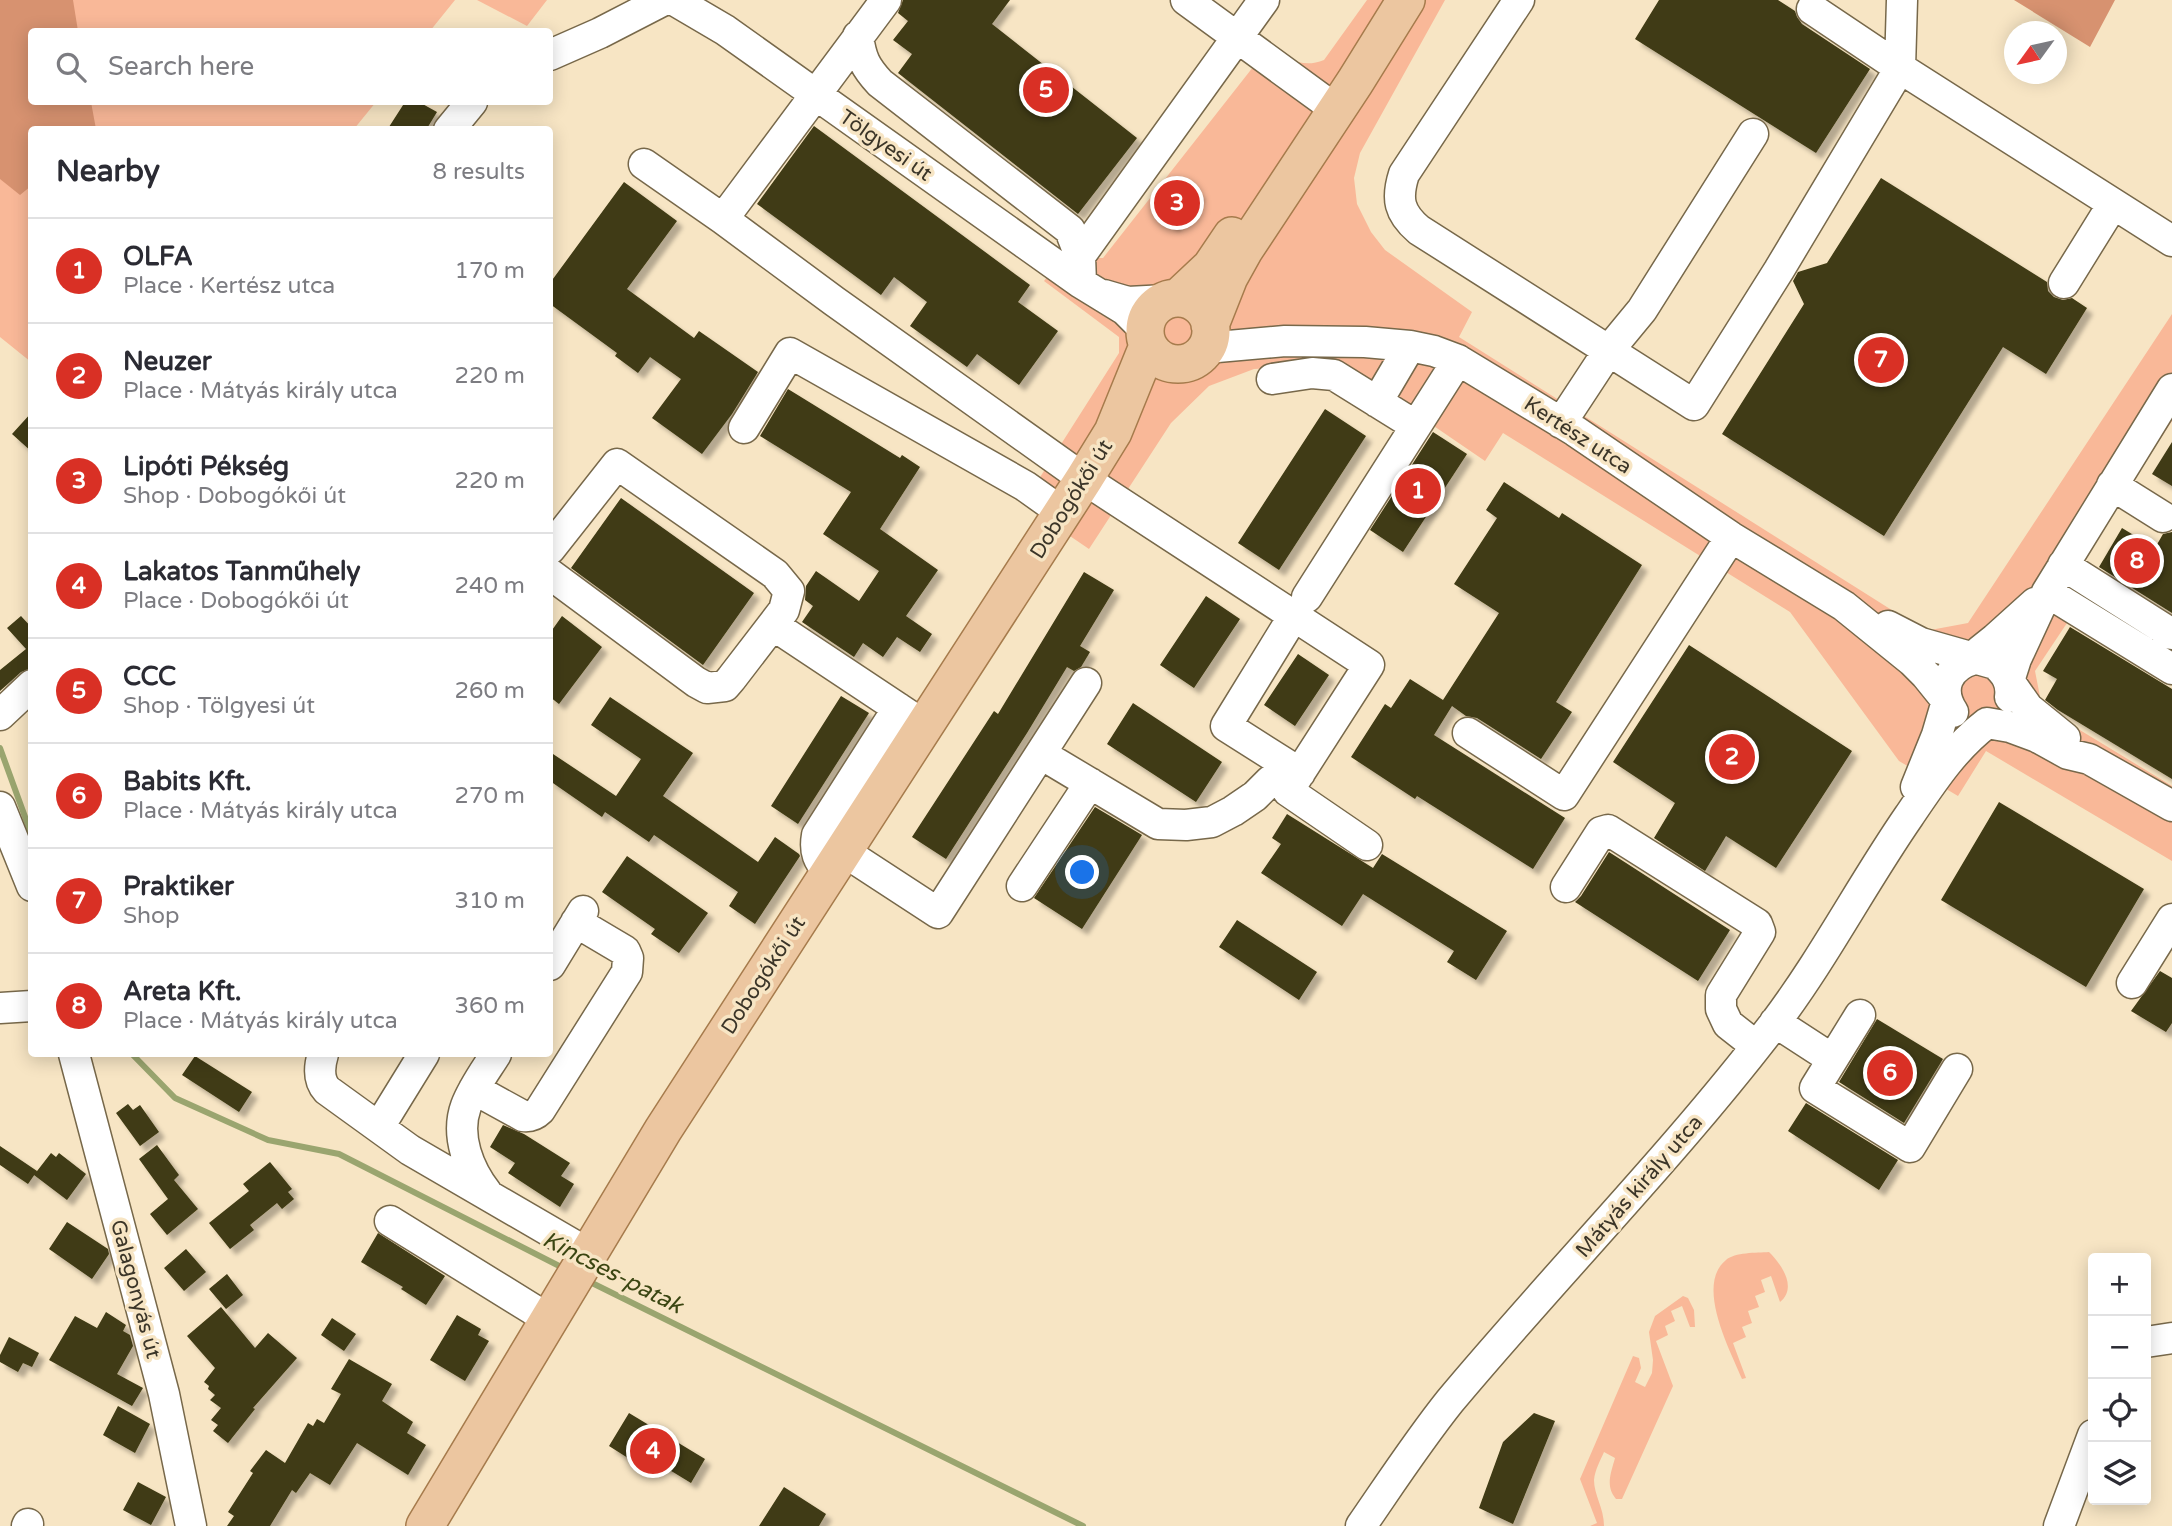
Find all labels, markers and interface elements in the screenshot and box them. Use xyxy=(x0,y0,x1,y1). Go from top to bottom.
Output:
north arrow xyxy=(2004,21,2067,84)
search box xyxy=(28,28,553,105)
icon: search xyxy=(52,48,90,86)
text: Search here xyxy=(108,51,254,82)
pin: 5 xyxy=(1023,64,1069,116)
street label: Tölgyesi út xyxy=(835,104,937,186)
text: Nearby xyxy=(56,153,160,190)
text: 8 results xyxy=(432,158,525,186)
pin: 3 xyxy=(1154,177,1200,229)
text: OLFA xyxy=(123,241,193,272)
text: 1 xyxy=(72,257,86,285)
text: 170 m xyxy=(455,257,525,285)
text: Place · Kertész utca xyxy=(123,272,335,300)
pin: 7 xyxy=(1858,334,1904,386)
text: Neuzer xyxy=(123,346,212,377)
text: 2 xyxy=(72,362,86,390)
text: 220 m xyxy=(455,362,525,390)
text: Place · Mátyás király utca xyxy=(123,377,398,405)
street label: Kertész utca xyxy=(1519,391,1636,480)
street label: Dobogókői út xyxy=(1025,435,1118,563)
text: Lipóti Pékség xyxy=(123,451,289,482)
pin: 1 xyxy=(1395,465,1441,517)
text: 3 xyxy=(72,467,86,495)
text: 220 m xyxy=(455,467,525,495)
text: Shop · Dobogókői út xyxy=(123,482,346,510)
pin: 8 xyxy=(2114,535,2160,587)
text: Lakatos Tanműhely xyxy=(123,556,360,587)
text: 4 xyxy=(72,572,86,600)
text: 240 m xyxy=(455,572,525,600)
text: Place · Dobogókői út xyxy=(123,587,349,615)
text: CCC xyxy=(123,661,176,692)
text: 5 xyxy=(72,677,86,705)
text: 260 m xyxy=(455,677,525,705)
text: Shop · Tölgyesi út xyxy=(123,692,315,720)
pin: 2 xyxy=(1709,731,1755,783)
text: Babits Kft. xyxy=(123,766,251,797)
text: 6 xyxy=(72,782,86,810)
text: 270 m xyxy=(455,782,525,810)
text: Place · Mátyás király utca xyxy=(123,797,398,825)
your location xyxy=(1065,855,1099,889)
text: Praktiker xyxy=(123,871,234,902)
text: 7 xyxy=(72,887,86,915)
text: 310 m xyxy=(455,887,525,915)
text: Shop xyxy=(123,902,180,930)
street label: Dobogókői út xyxy=(716,912,811,1039)
text: Areta Kft. xyxy=(123,976,242,1007)
text: 8 xyxy=(72,992,86,1020)
text: 360 m xyxy=(455,992,525,1020)
text: Place · Mátyás király utca xyxy=(123,1007,398,1035)
pin: 6 xyxy=(1867,1047,1913,1099)
street label: Mátyás király utca xyxy=(1571,1110,1708,1263)
street label: Galagonyás út xyxy=(105,1217,166,1361)
water label: Kincses-patak xyxy=(538,1226,688,1321)
map controls xyxy=(2088,1253,2151,1505)
button: + xyxy=(2088,1253,2151,1316)
button: − xyxy=(2088,1316,2151,1379)
button: locate xyxy=(2088,1379,2151,1442)
pin: 4 xyxy=(630,1425,676,1477)
button: layers xyxy=(2088,1442,2151,1505)

